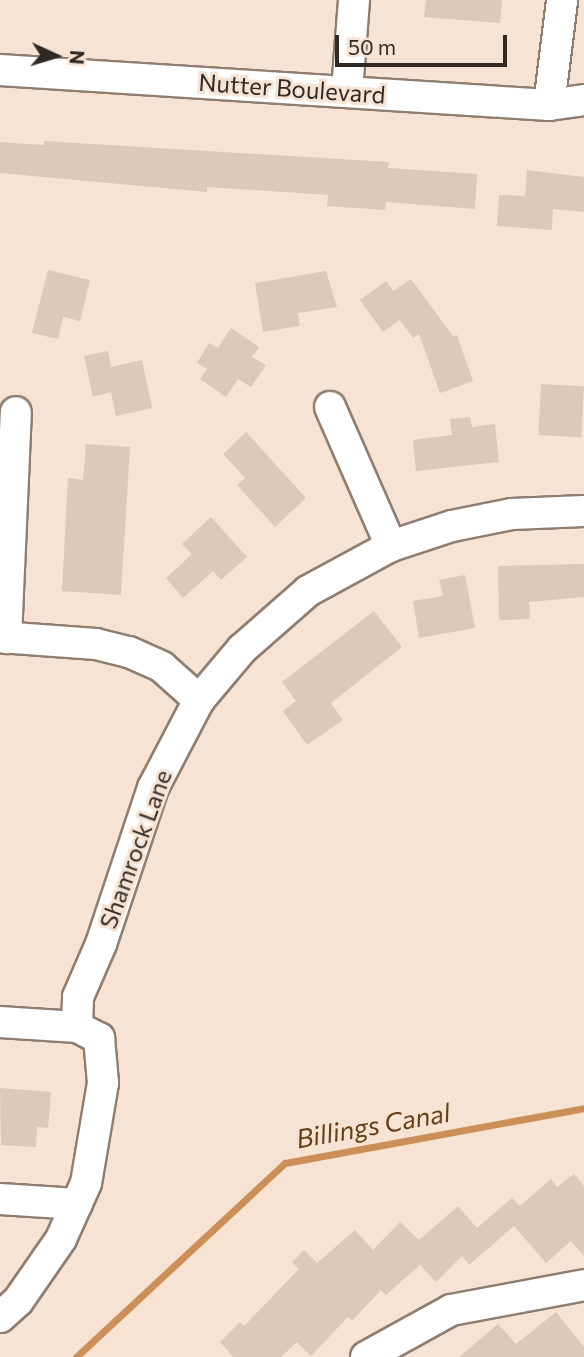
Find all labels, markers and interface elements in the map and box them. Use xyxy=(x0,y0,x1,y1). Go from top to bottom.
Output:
north arrow xyxy=(21,21,91,91)
scale bar xyxy=(339,21,510,65)
text: 50 m xyxy=(348,34,396,59)
text: N xyxy=(65,50,89,65)
street label: Nutter Boulevard xyxy=(198,67,386,109)
street label: Shamrock Lane xyxy=(93,766,177,932)
water label: Billings Canal xyxy=(294,1096,452,1154)

